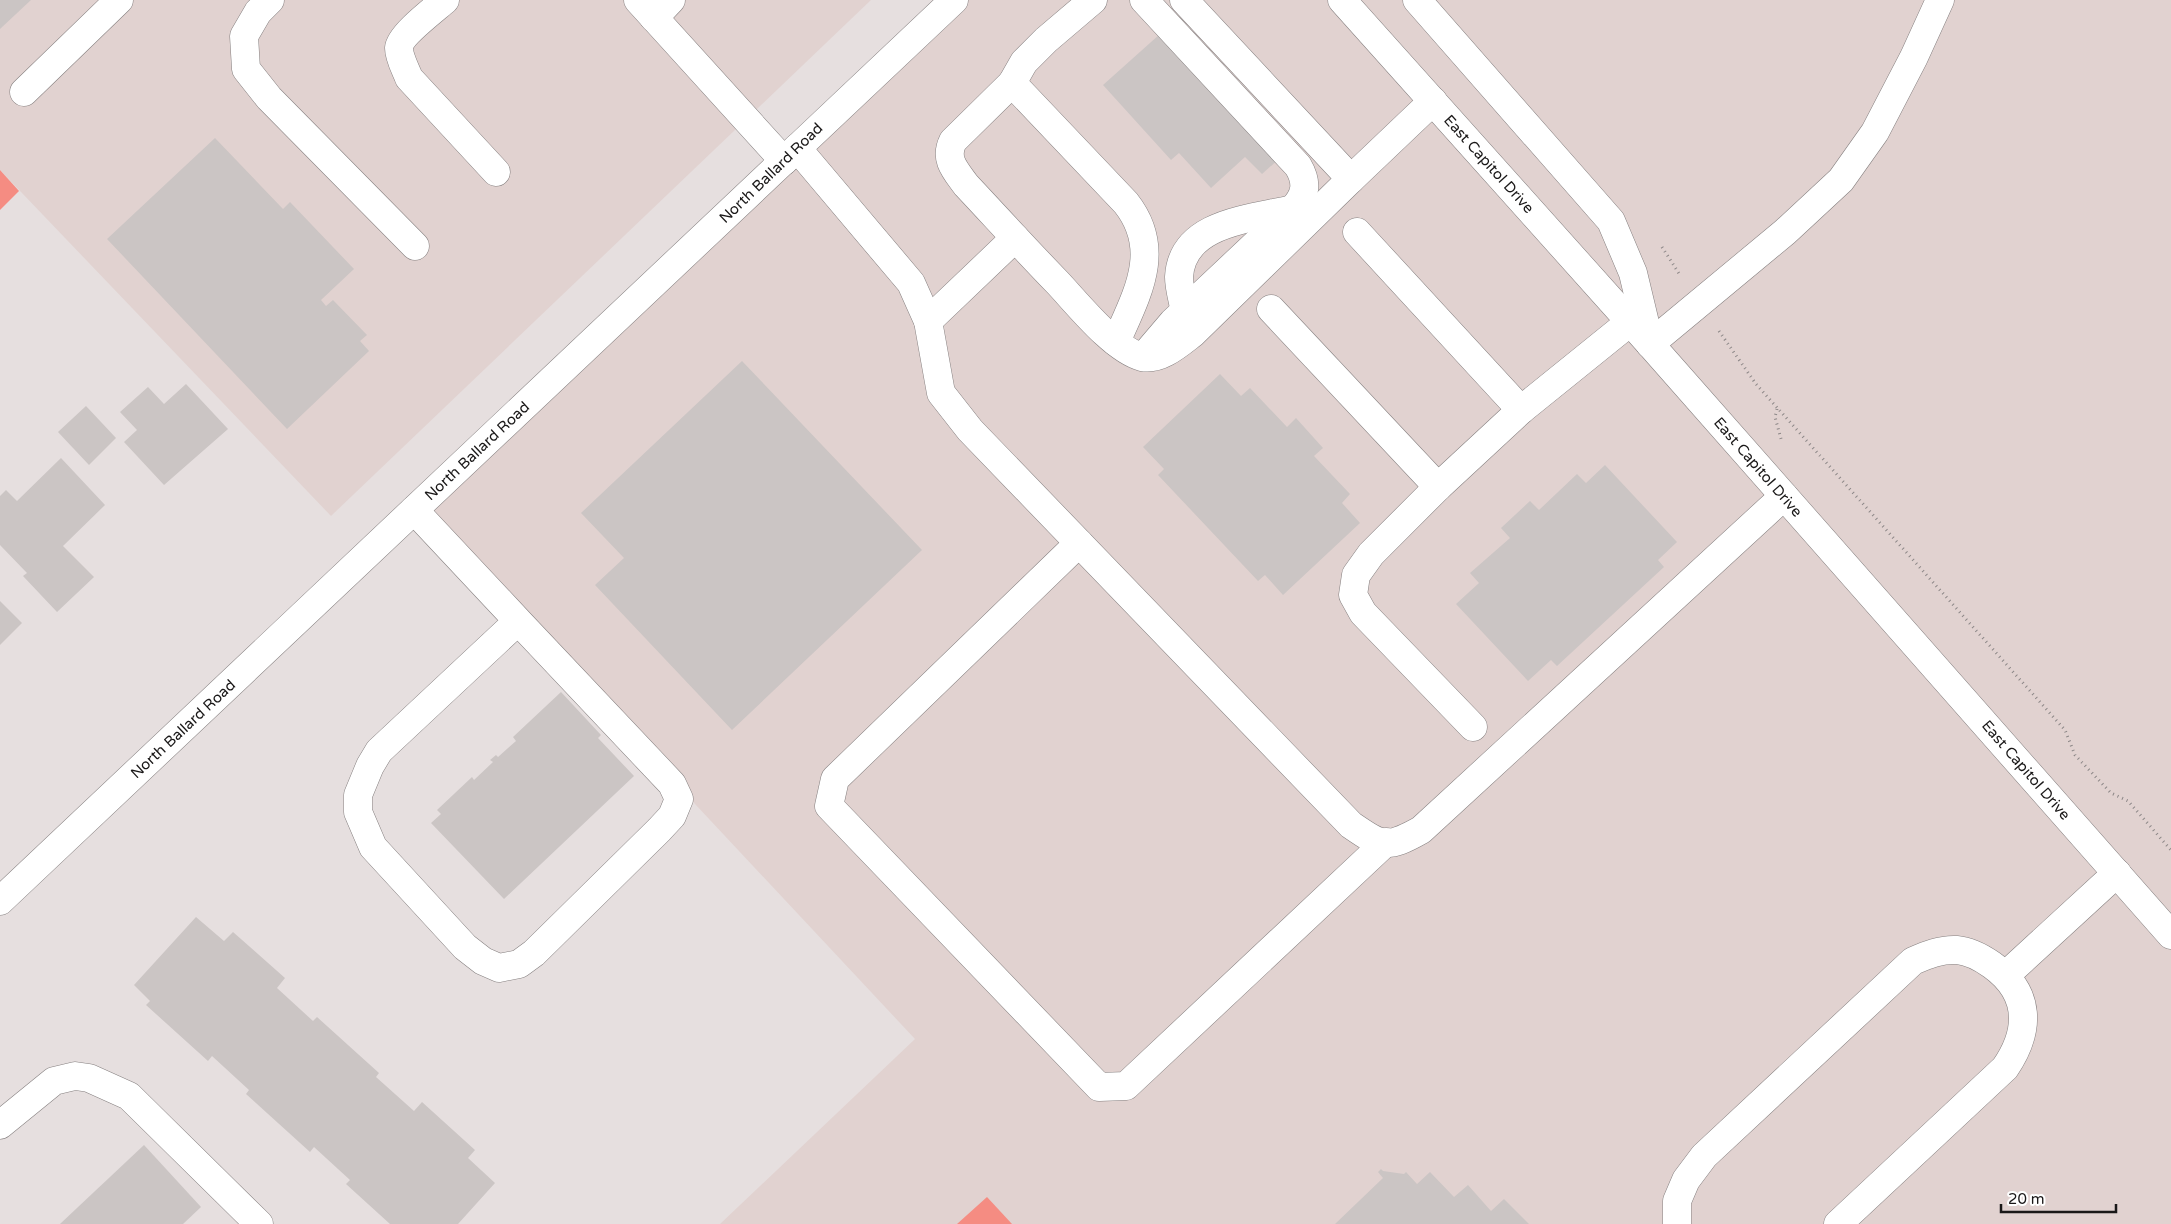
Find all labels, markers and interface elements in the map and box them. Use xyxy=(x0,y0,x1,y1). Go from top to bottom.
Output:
street label: East Capitol Drive xyxy=(1440,111,1538,217)
street label: North Ballard Road xyxy=(716,119,826,227)
street label: North Ballard Road xyxy=(421,398,533,504)
street label: East Capitol Drive xyxy=(1710,414,1806,520)
street label: North Ballard Road xyxy=(127,676,239,782)
street label: East Capitol Drive xyxy=(1978,717,2074,823)
scale bar xyxy=(2001,1182,2116,1214)
text: 20 m xyxy=(2008,1190,2045,1208)

